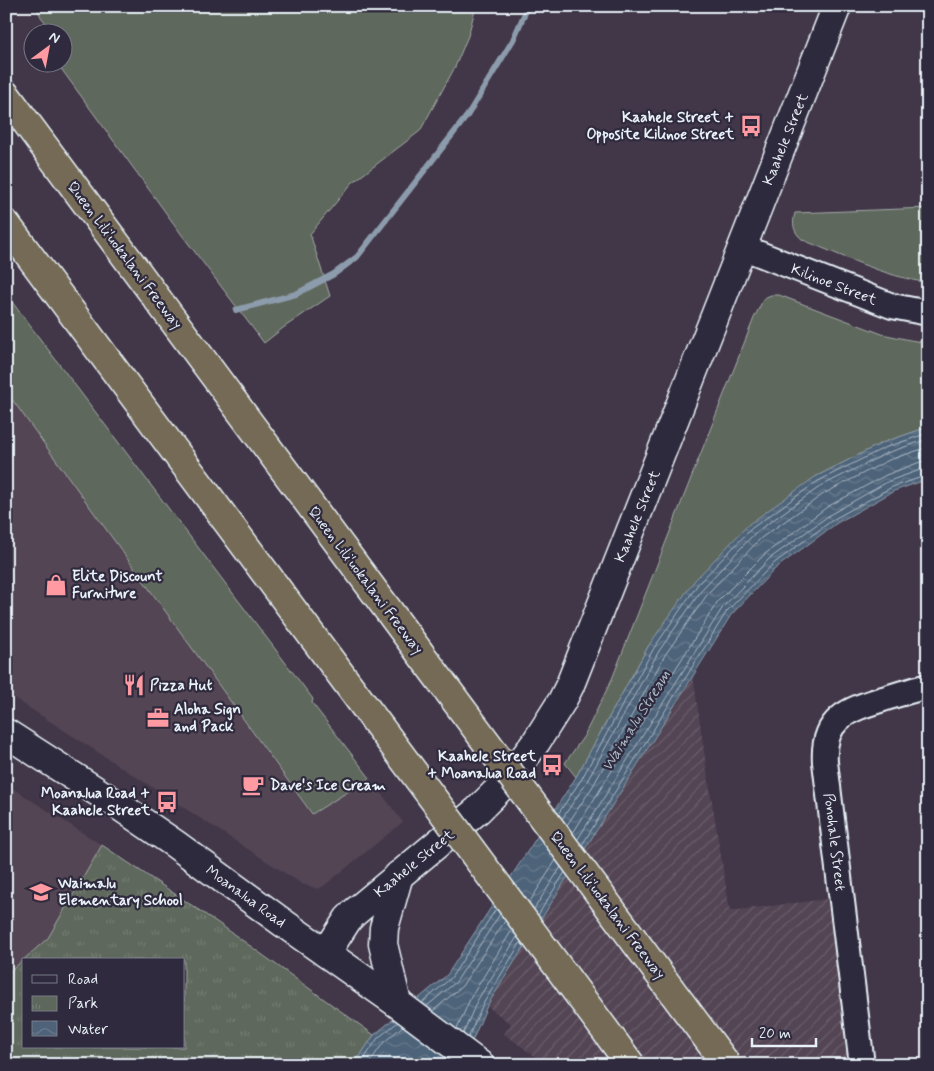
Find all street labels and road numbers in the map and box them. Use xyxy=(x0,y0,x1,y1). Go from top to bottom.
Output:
street label: Kaahele Street xyxy=(758,90,814,189)
street label: Queen Liliʻuokalani Freeway xyxy=(62,178,186,334)
street label: Kilinoe Street xyxy=(788,259,880,311)
street label: Kaahele Street xyxy=(610,467,666,566)
street label: Queen Liliʻuokalani Freeway xyxy=(303,503,427,659)
street label: Ponohale Street xyxy=(818,792,850,893)
street label: Kaahele Street xyxy=(370,825,459,902)
street label: Queen Liliʻuokalani Freeway xyxy=(545,828,669,984)
street label: Moanalua Road xyxy=(201,861,290,933)

